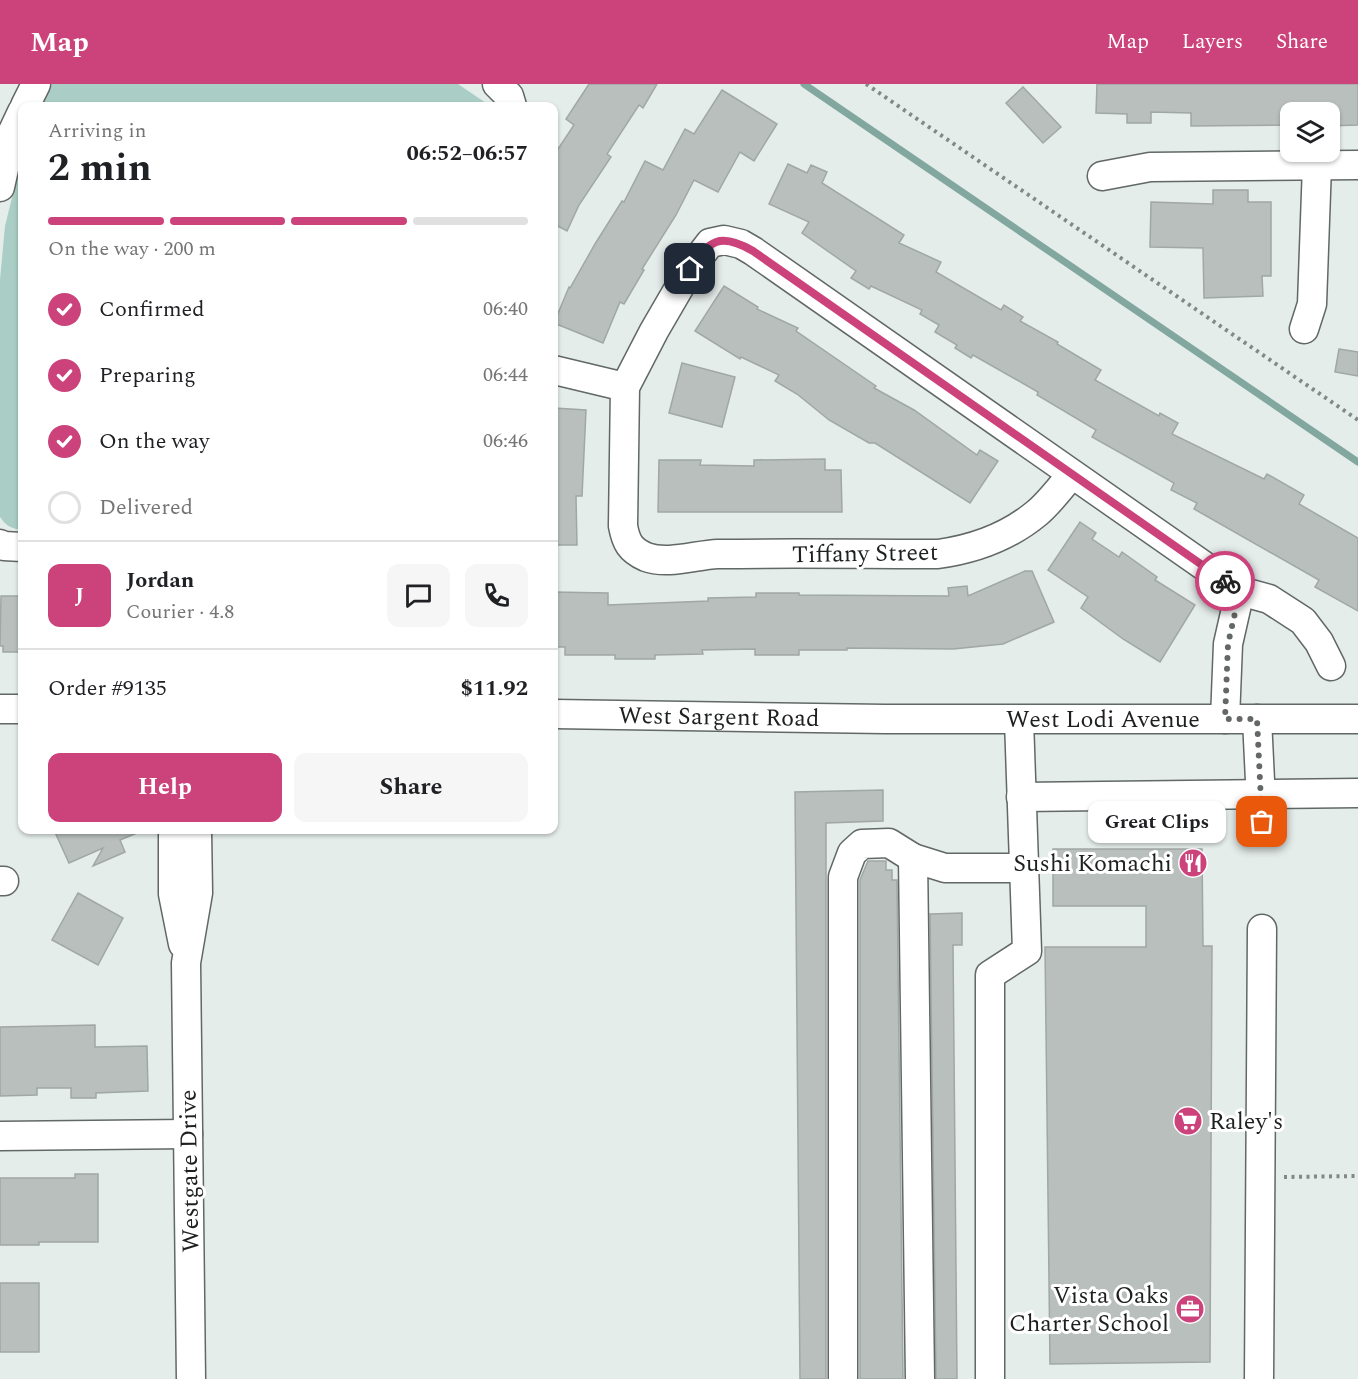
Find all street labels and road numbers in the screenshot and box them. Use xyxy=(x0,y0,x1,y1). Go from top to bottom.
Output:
street label: Tiffany Street xyxy=(792,535,938,573)
street label: West Sargent Road xyxy=(618,698,820,737)
street label: West Lodi Avenue xyxy=(1006,702,1200,738)
street label: Westgate Drive xyxy=(171,1089,209,1253)

